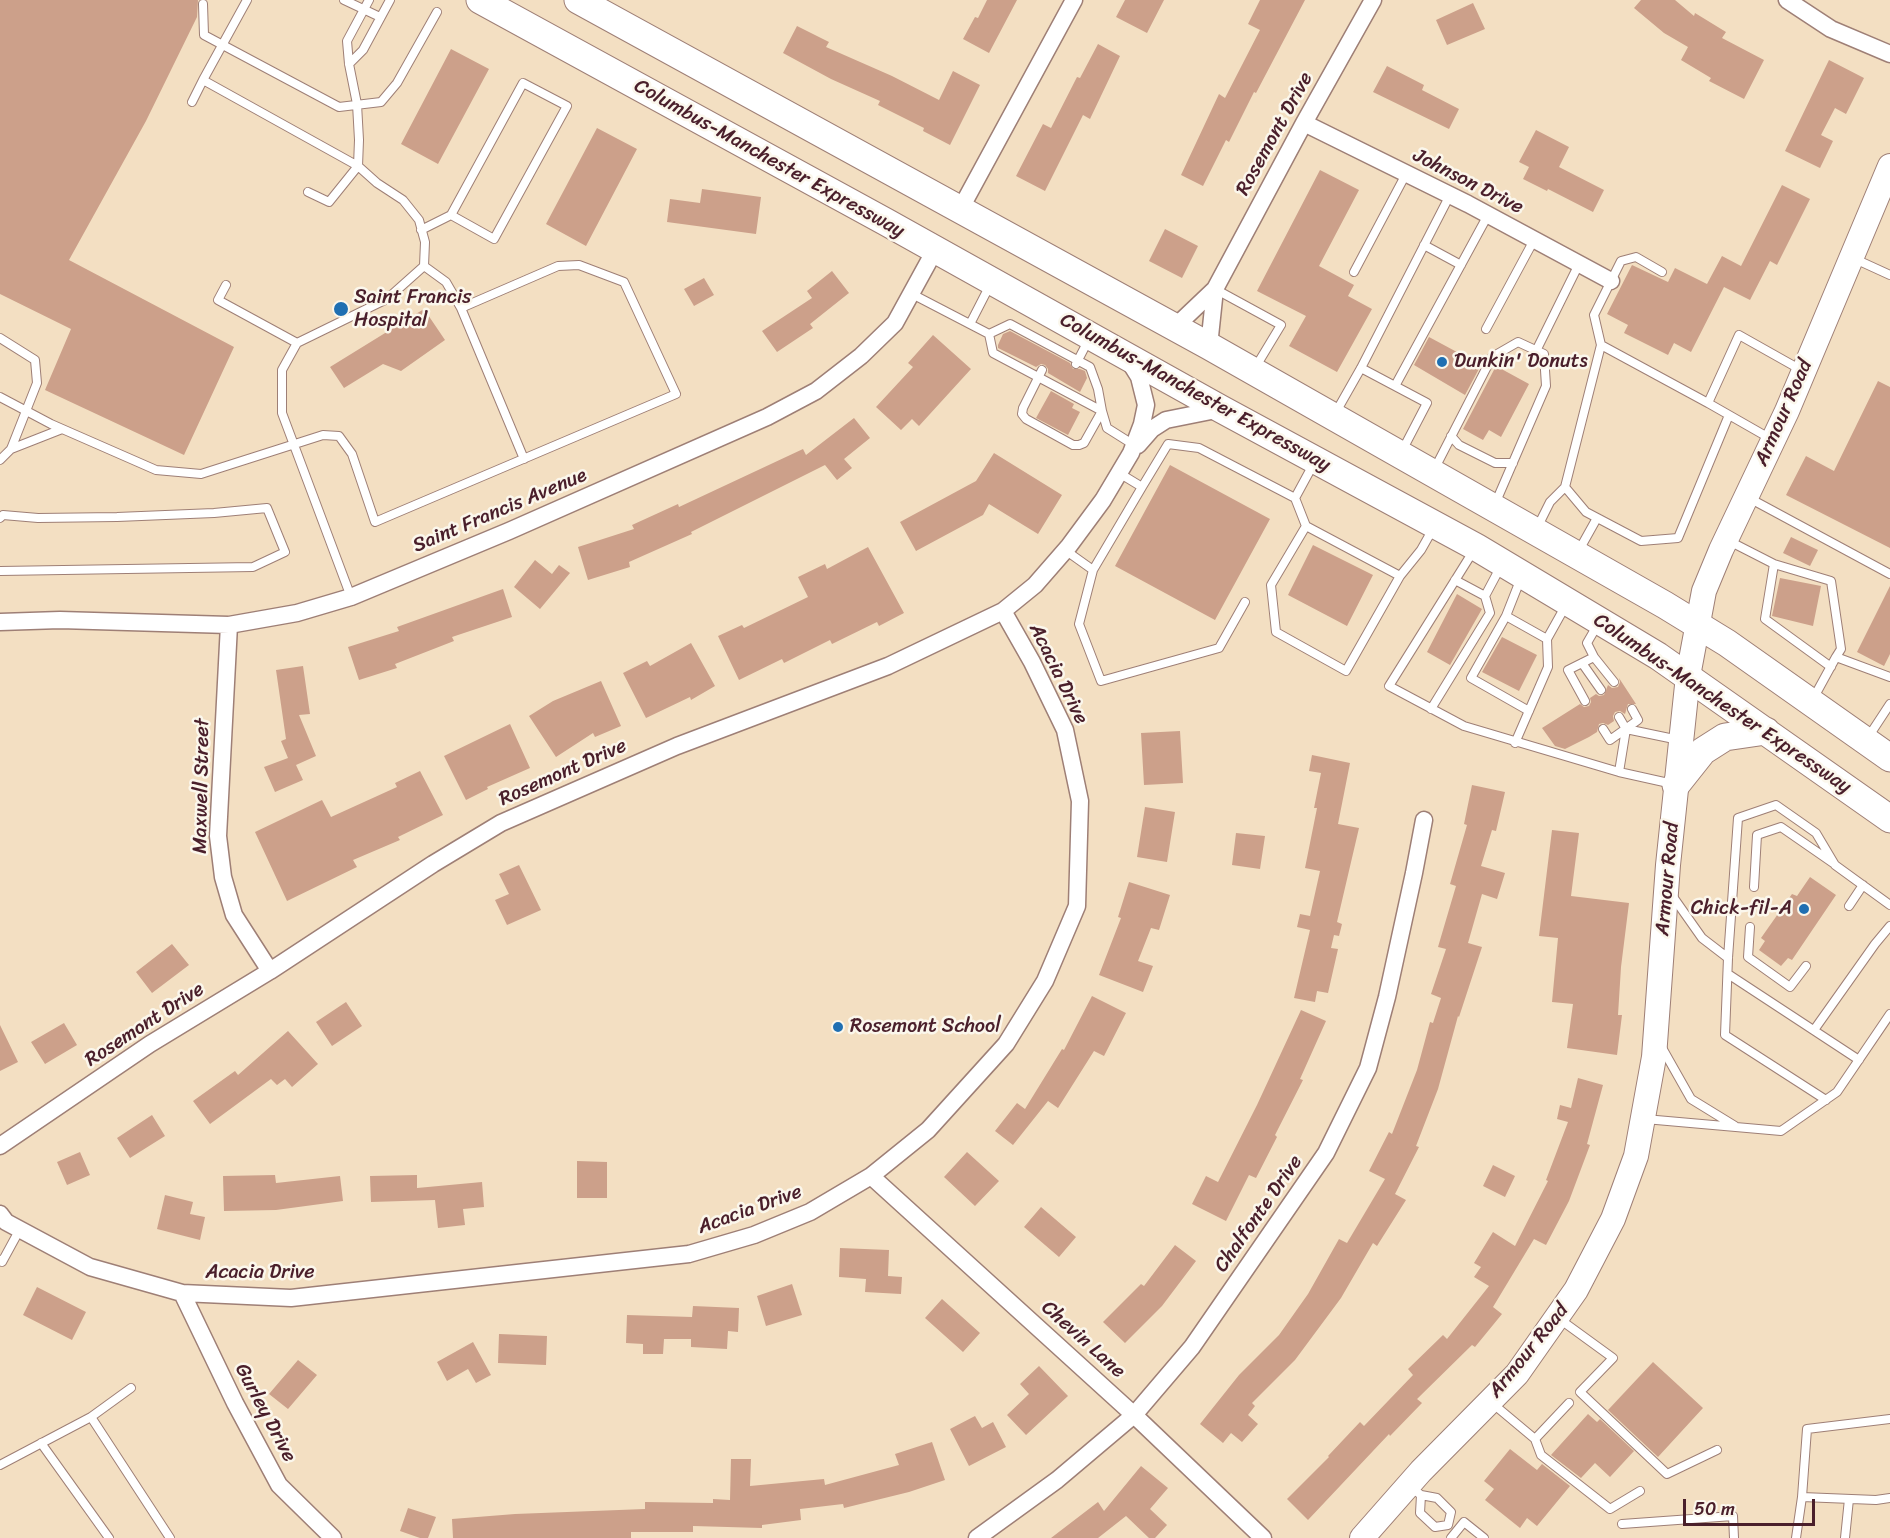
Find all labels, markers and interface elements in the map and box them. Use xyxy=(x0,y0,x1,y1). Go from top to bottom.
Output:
street label: Rosemont Drive xyxy=(1231,68,1319,200)
street label: Columbus-Manchester Expressway xyxy=(630,74,908,244)
street label: Johnson Drive xyxy=(1409,144,1527,220)
place label: Saint Francis Hospital xyxy=(354,286,471,333)
marker: Saint Francis Hospital xyxy=(332,300,350,318)
street label: Columbus-Manchester Expressway xyxy=(1056,308,1334,478)
place label: Dunkin' Donuts xyxy=(1454,350,1588,374)
marker: Dunkin' Donuts xyxy=(1435,355,1449,369)
street label: Armour Road xyxy=(1750,356,1818,470)
street label: Saint Francis Avenue xyxy=(409,464,591,558)
street label: Columbus-Manchester Expressway xyxy=(1589,609,1855,799)
street label: Acacia Drive xyxy=(1023,620,1093,728)
street label: Maxwell Street xyxy=(189,718,215,854)
street label: Rosemont Drive xyxy=(495,734,631,812)
street label: Armour Road xyxy=(1651,821,1685,937)
place label: Chick-fil-A xyxy=(1691,897,1792,921)
marker: Chick-fil-A xyxy=(1797,902,1811,916)
street label: Rosemont Drive xyxy=(81,978,209,1072)
place label: Rosemont School xyxy=(850,1015,1001,1039)
marker: Rosemont School xyxy=(831,1020,845,1034)
street label: Chalfonte Drive xyxy=(1210,1151,1308,1277)
street label: Acacia Drive xyxy=(695,1180,805,1240)
street label: Acacia Drive xyxy=(205,1261,315,1285)
street label: Chevin Lane xyxy=(1036,1296,1130,1384)
street label: Armour Road xyxy=(1484,1299,1574,1403)
street label: Gurley Drive xyxy=(229,1360,301,1466)
scale bar xyxy=(1686,1487,1818,1525)
text: 50 m xyxy=(1694,1493,1735,1525)

